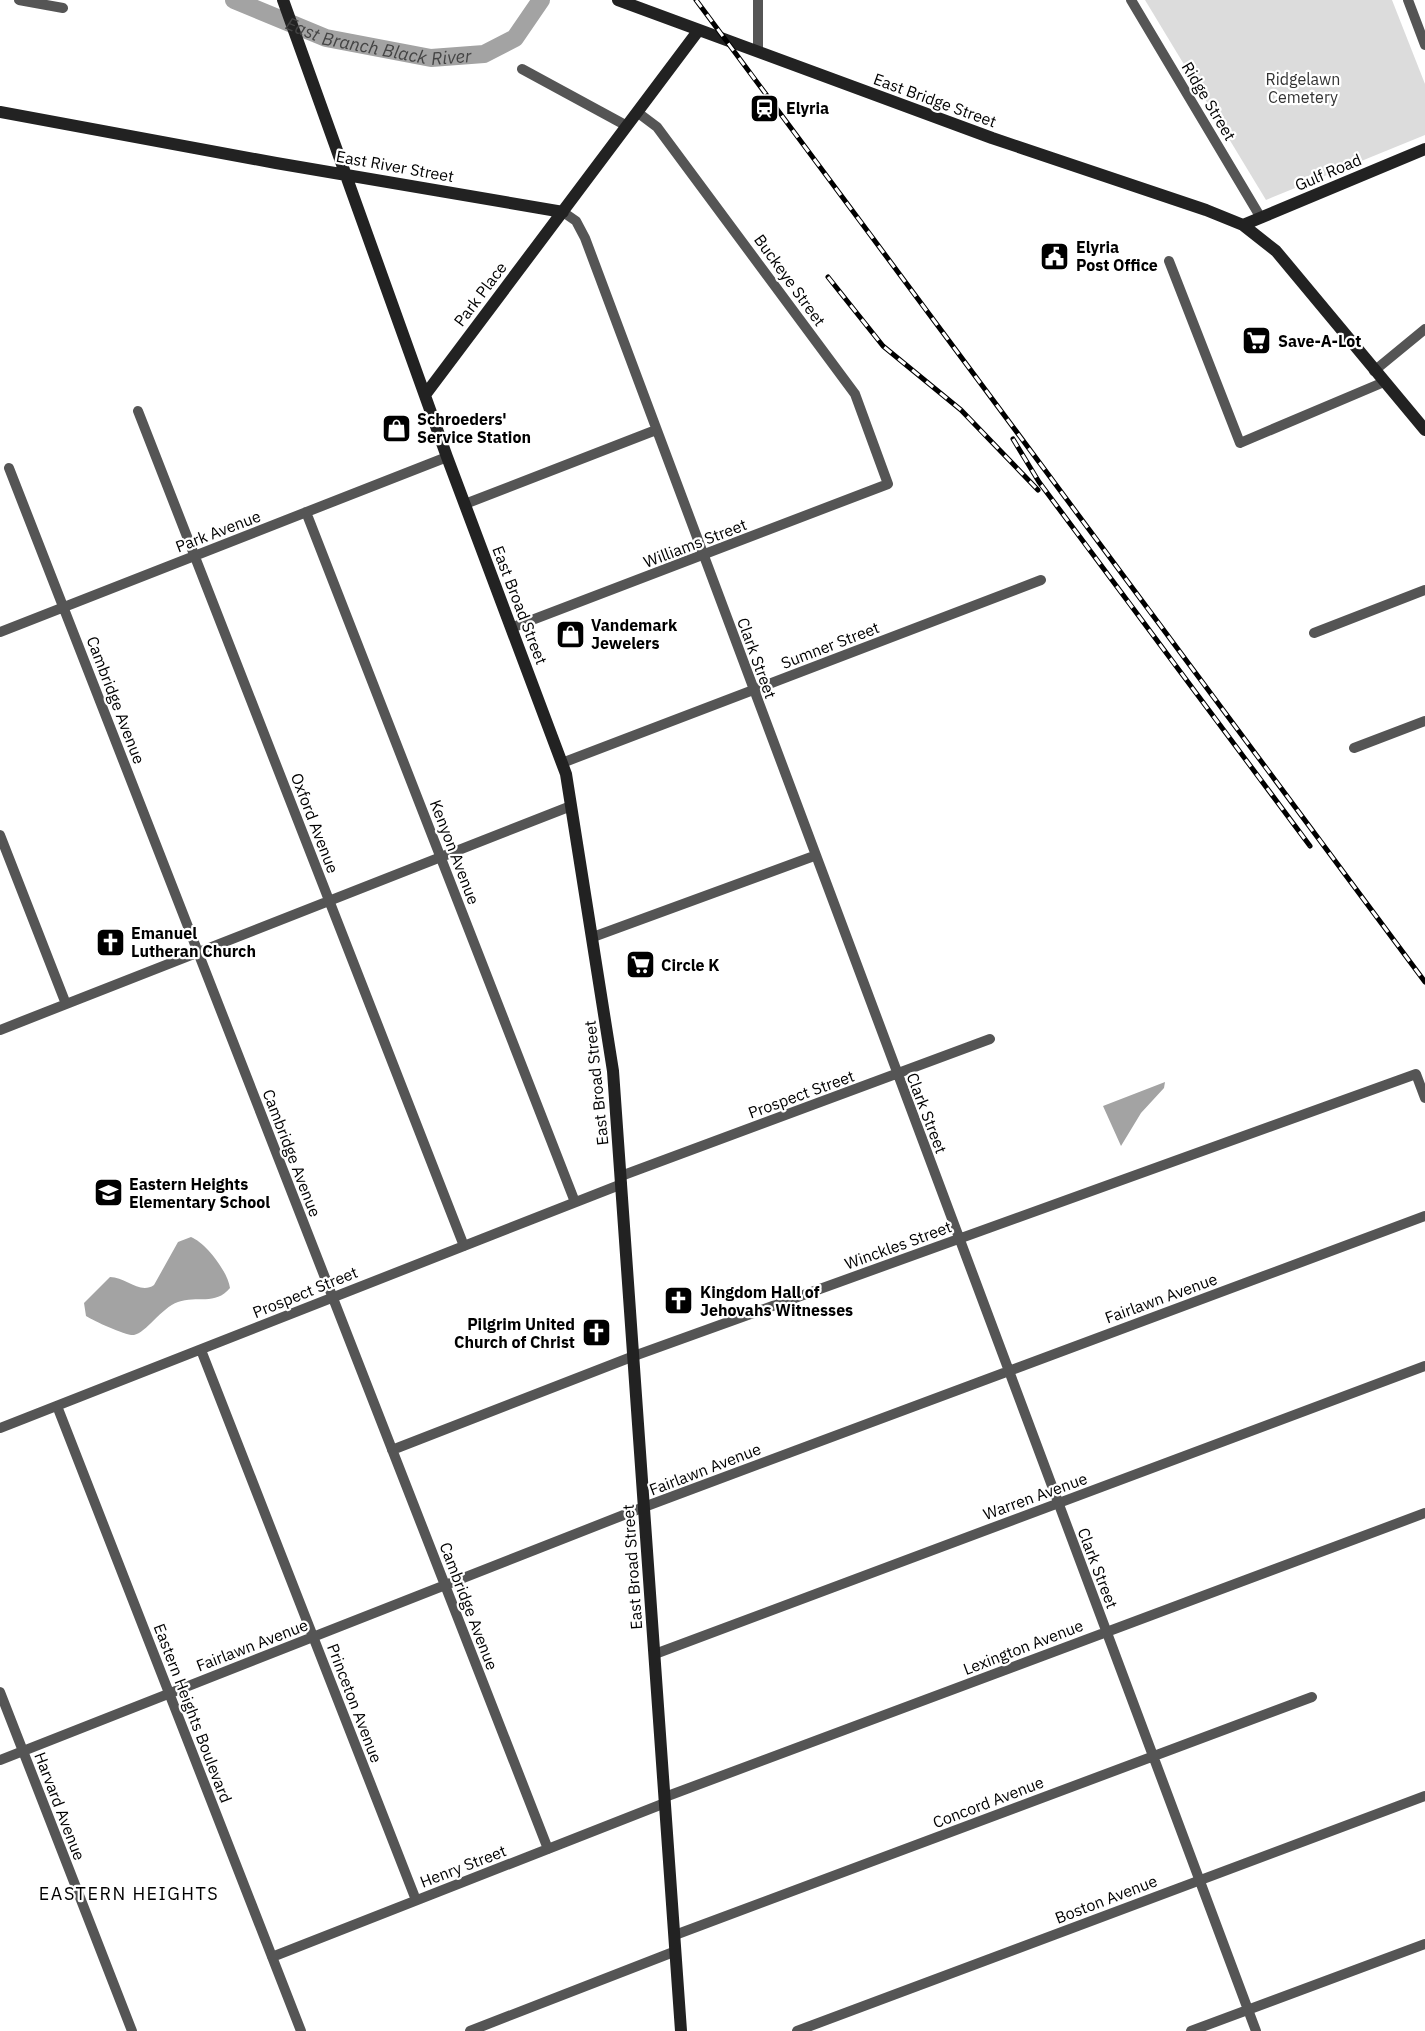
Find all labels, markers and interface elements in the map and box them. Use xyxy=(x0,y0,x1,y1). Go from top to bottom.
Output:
water label: East Branch Black River xyxy=(282,11,473,69)
street label: Ridge Street xyxy=(1178,58,1240,144)
street label: East Bridge Street xyxy=(871,68,999,132)
park label: Ridgelawn Cemetery xyxy=(1266,69,1340,107)
station icon: Elyria xyxy=(749,92,781,124)
place label: Elyria xyxy=(786,98,829,118)
street label: East River Street xyxy=(335,146,455,186)
street label: Gulf Road xyxy=(1292,149,1364,195)
street label: Buckeye Street xyxy=(750,230,830,330)
place label: Elyria Post Office xyxy=(1076,237,1158,275)
public building icon: Elyria Post Office xyxy=(1039,240,1071,272)
street label: Park Place xyxy=(449,258,511,330)
supermarket icon: Save-A-Lot xyxy=(1241,325,1273,357)
place label: Save-A-Lot xyxy=(1278,331,1361,351)
place label: Schroeders' Service Station xyxy=(417,409,531,447)
shop icon: Schroeders' Service Station xyxy=(380,412,412,444)
street label: Park Avenue xyxy=(173,506,264,556)
street label: Williams Street xyxy=(641,514,749,572)
street label: East Broad Street xyxy=(488,543,552,667)
place label: Vandemark Jewelers xyxy=(591,615,678,653)
street label: Clark Street xyxy=(733,615,781,701)
street label: Sumner Street xyxy=(778,617,882,673)
shop icon: Vandemark Jewelers xyxy=(554,618,586,650)
street label: Cambridge Avenue xyxy=(82,633,150,767)
street label: Oxford Avenue xyxy=(287,770,343,876)
street label: Kenyon Avenue xyxy=(426,797,484,907)
place label: Emanuel Lutheran Church xyxy=(131,923,256,961)
church icon: Emanuel Lutheran Church xyxy=(94,926,126,958)
supermarket icon: Circle K xyxy=(624,949,656,981)
place label: Circle K xyxy=(661,955,719,975)
street label: East Broad Street xyxy=(579,1019,613,1147)
street label: Prospect Street xyxy=(745,1066,857,1122)
street label: Clark Street xyxy=(902,1070,952,1156)
street label: Cambridge Avenue xyxy=(258,1086,326,1220)
place label: Eastern Heights Elementary School xyxy=(129,1174,270,1212)
school or university icon: Eastern Heights Elementary School xyxy=(92,1177,124,1209)
street label: Winckles Street xyxy=(842,1216,954,1274)
street label: Prospect Street xyxy=(250,1262,360,1322)
street label: Fairlawn Avenue xyxy=(1102,1268,1220,1328)
place label: Kingdom Hall of Jehovahs Witnesses xyxy=(700,1282,853,1320)
church icon: Kingdom Hall of Jehovahs Witnesses xyxy=(663,1285,695,1317)
place label: Pilgrim United Church of Christ xyxy=(454,1314,575,1352)
church icon: Pilgrim United Church of Christ xyxy=(580,1317,612,1349)
street label: Fairlawn Avenue xyxy=(646,1438,764,1500)
street label: Warren Avenue xyxy=(980,1468,1090,1524)
street label: East Broad Street xyxy=(618,1504,646,1630)
street label: Clark Street xyxy=(1073,1525,1123,1611)
street label: Cambridge Avenue xyxy=(435,1539,503,1673)
street label: Fairlawn Avenue xyxy=(193,1614,311,1676)
street label: Lexington Avenue xyxy=(960,1615,1086,1679)
street label: Eastern Heights Boulevard xyxy=(150,1621,236,1805)
street label: Princeton Avenue xyxy=(323,1641,387,1766)
street label: Harvard Avenue xyxy=(30,1749,90,1863)
street label: Concord Avenue xyxy=(930,1772,1046,1832)
street label: Henry Street xyxy=(417,1840,509,1892)
street label: Boston Avenue xyxy=(1052,1870,1160,1928)
district label: EASTERN HEIGHTS xyxy=(39,1882,219,1905)

